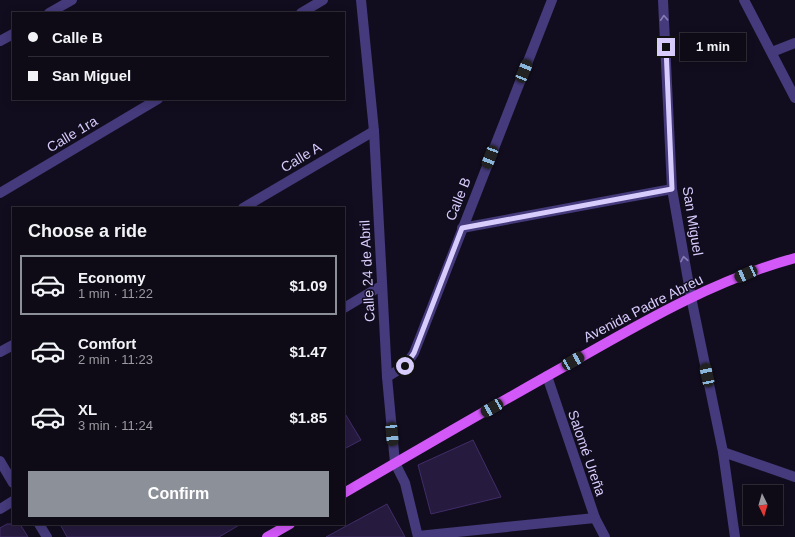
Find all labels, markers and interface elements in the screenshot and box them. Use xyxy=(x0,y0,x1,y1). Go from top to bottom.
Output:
one-way arrow xyxy=(660,15,669,21)
text: Calle B xyxy=(52,29,103,46)
callout: 1 min xyxy=(680,33,746,61)
route end xyxy=(657,38,675,56)
text: 1 min xyxy=(696,39,730,54)
car xyxy=(514,58,534,84)
text: San Miguel xyxy=(52,67,131,84)
street label: Calle 1ra xyxy=(44,113,100,155)
street label: Calle A xyxy=(278,138,325,175)
car xyxy=(480,144,500,170)
street label: Calle B xyxy=(442,175,474,223)
street label: San Miguel xyxy=(680,185,706,257)
street label: Calle 24 de Abril xyxy=(356,220,378,322)
text: Choose a ride xyxy=(28,221,147,241)
one-way arrow xyxy=(681,256,689,262)
car xyxy=(733,264,759,284)
icon: car xyxy=(30,267,66,303)
text: Economy xyxy=(78,269,146,286)
street label: Avenida Padre Abreu xyxy=(581,271,705,345)
text: $1.09 xyxy=(289,277,327,294)
text: 1 min · 11:22 xyxy=(78,286,153,301)
icon: car xyxy=(30,333,66,369)
text: Comfort xyxy=(78,335,136,352)
text: $1.47 xyxy=(289,343,327,360)
car xyxy=(560,350,586,372)
text: 2 min · 11:23 xyxy=(78,352,153,367)
route start xyxy=(396,357,414,375)
car xyxy=(699,362,715,388)
car xyxy=(479,397,505,419)
icon: car xyxy=(30,399,66,435)
text: XL xyxy=(78,401,97,418)
street label: Salomé Ureña xyxy=(565,408,609,498)
text: $1.85 xyxy=(289,409,327,426)
text: 3 min · 11:24 xyxy=(78,418,153,433)
car xyxy=(385,422,399,446)
button: Confirm xyxy=(28,471,329,517)
north arrow xyxy=(743,485,783,525)
map controls xyxy=(743,485,783,525)

